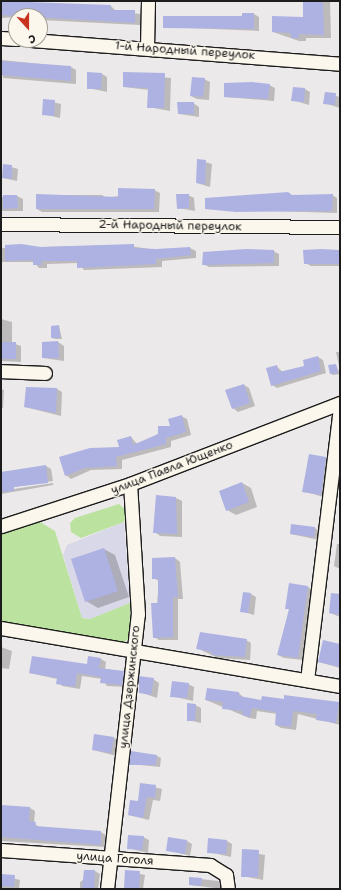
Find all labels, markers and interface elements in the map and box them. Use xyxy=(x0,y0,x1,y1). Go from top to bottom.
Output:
north arrow xyxy=(8,8,48,48)
text: С xyxy=(26,31,38,47)
street label: 1-й Народный переулок xyxy=(114,39,256,63)
street label: 2-й Народный переулок xyxy=(98,218,242,234)
street label: улица Павла Ющенко xyxy=(109,438,235,498)
street label: улица Дзержинского xyxy=(116,625,144,749)
street label: улица Гоголя xyxy=(76,849,154,869)

